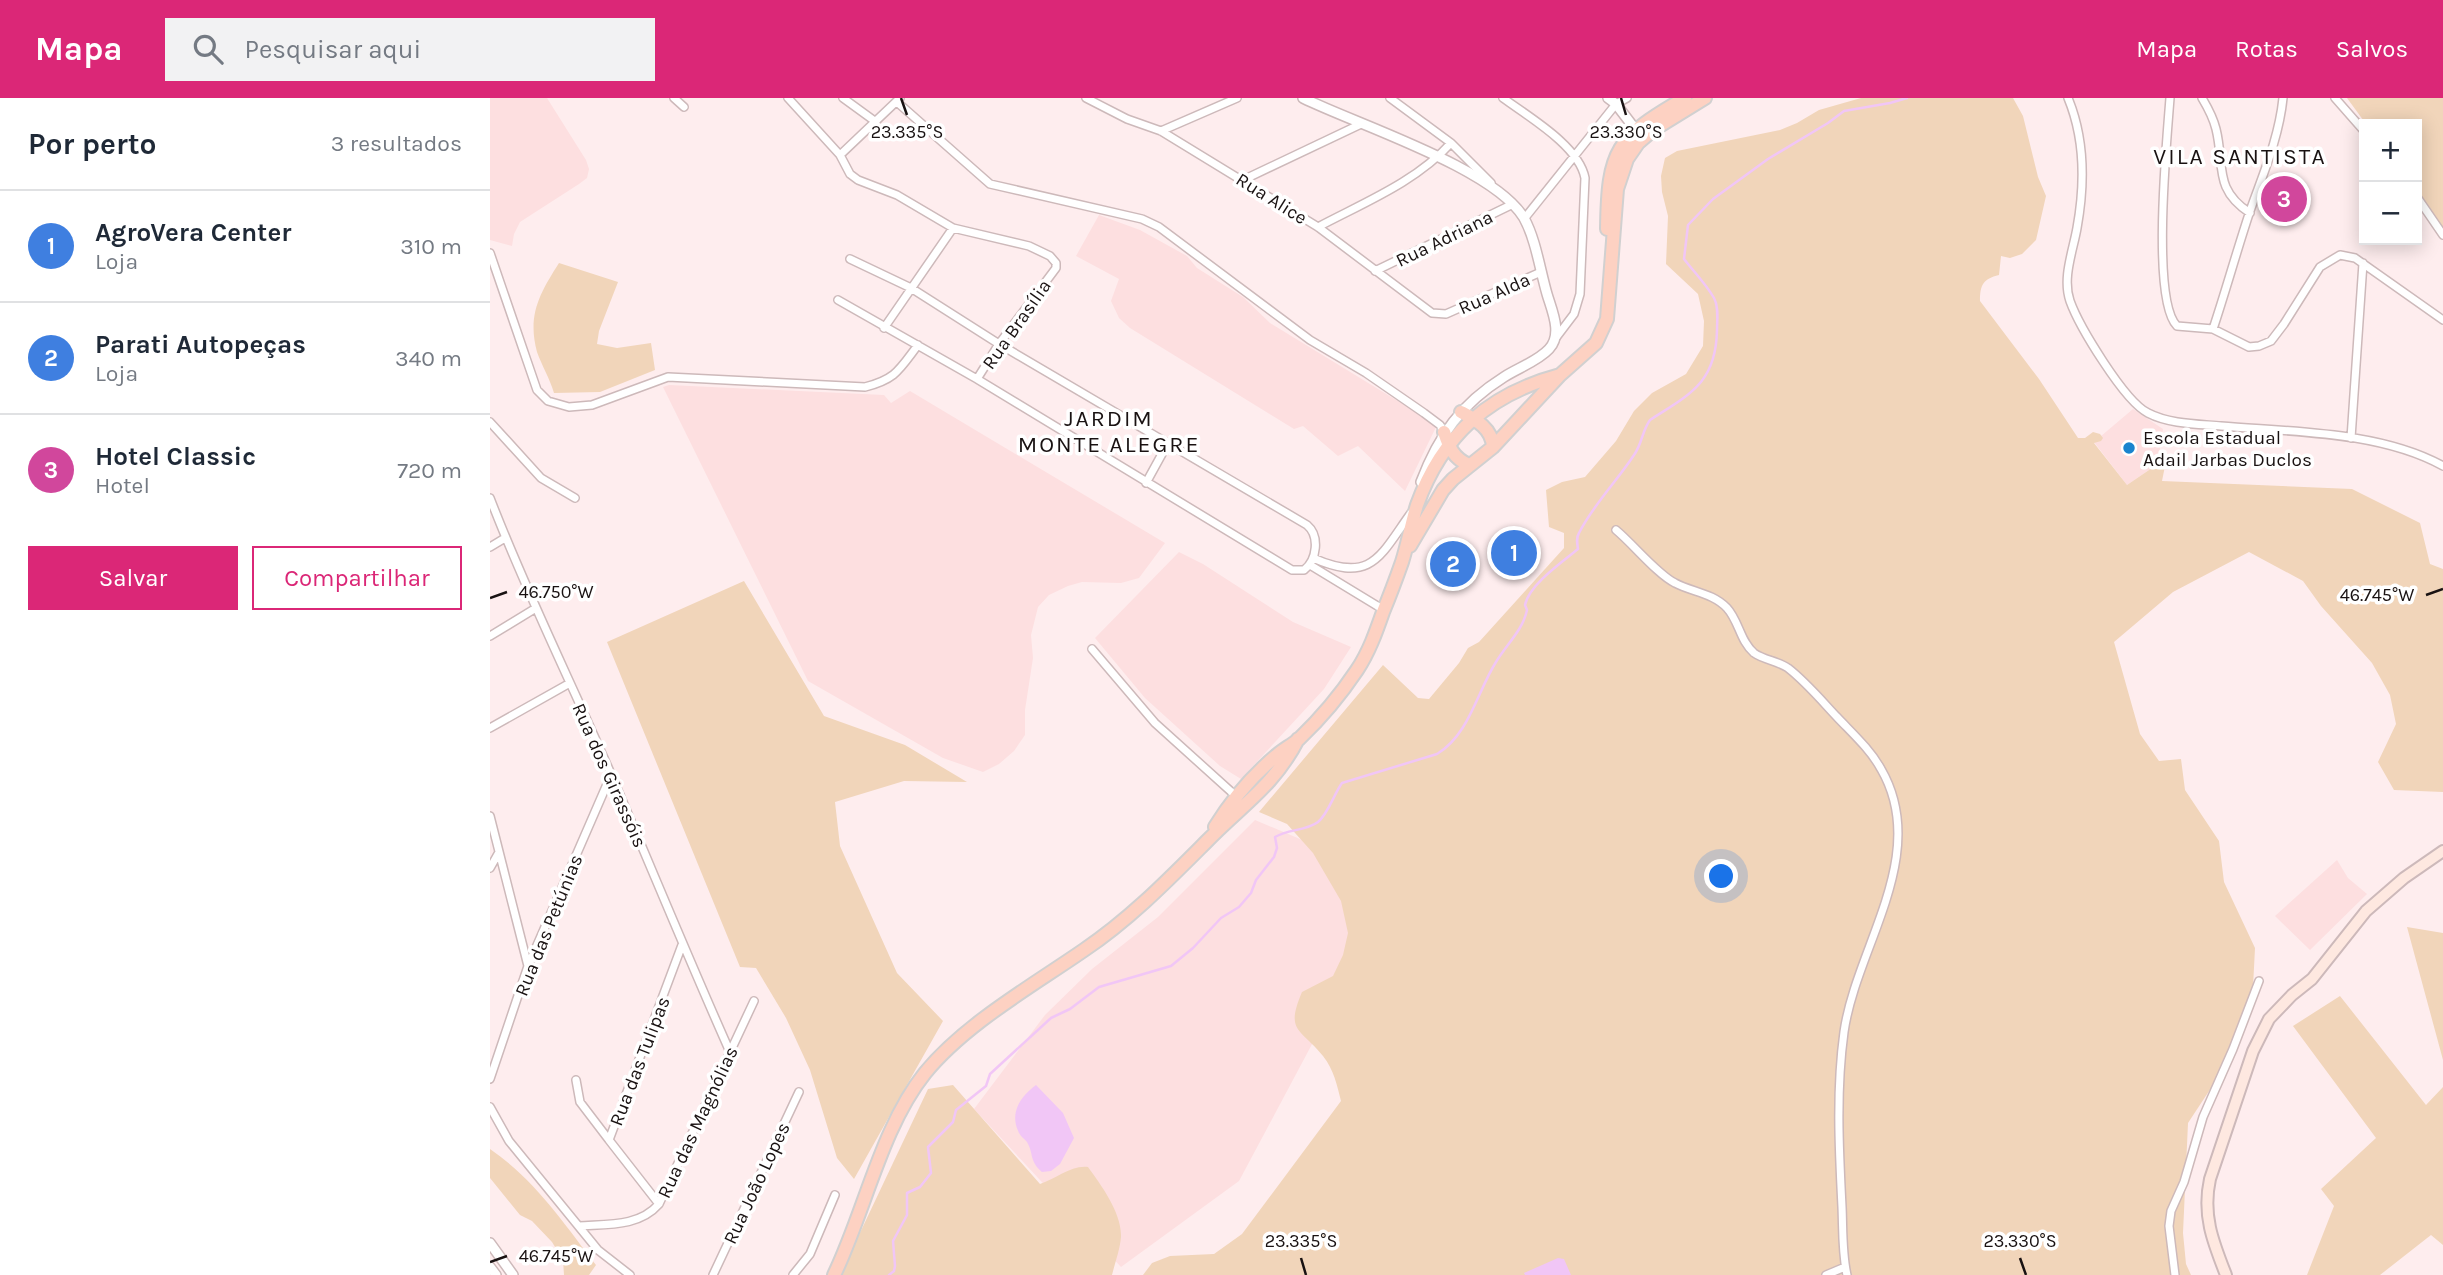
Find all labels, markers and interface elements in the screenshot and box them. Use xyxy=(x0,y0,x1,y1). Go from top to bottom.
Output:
search box xyxy=(165,18,655,81)
text: Mapa xyxy=(35,30,123,68)
icon: search xyxy=(189,30,227,68)
text: Pesquisar aqui xyxy=(245,34,421,65)
text: Mapa xyxy=(2136,35,2197,63)
text: Rotas xyxy=(2235,35,2298,63)
text: Salvos xyxy=(2336,35,2408,63)
map controls xyxy=(2359,119,2422,245)
button: + xyxy=(2359,119,2422,182)
text: 23.335°S xyxy=(871,121,943,143)
text: 23.330°S xyxy=(1589,121,1663,143)
text: Por perto xyxy=(28,126,157,162)
text: 3 resultados xyxy=(331,130,462,157)
district label: VILA SANTISTA xyxy=(2153,143,2327,170)
street label: Rua Alice xyxy=(1232,168,1311,229)
pin: 3 xyxy=(2261,173,2307,225)
button: − xyxy=(2359,182,2422,245)
street label: Rua Adriana xyxy=(1392,206,1497,272)
text: AgroVera Center xyxy=(95,217,291,248)
text: 1 xyxy=(47,233,55,260)
text: 310 m xyxy=(400,233,462,260)
text: Loja xyxy=(95,248,138,275)
street label: Rua Alda xyxy=(1455,268,1534,319)
street label: Rua Brasília xyxy=(978,276,1056,374)
text: Parati Autopeças xyxy=(95,329,306,360)
text: 2 xyxy=(44,345,58,372)
text: 340 m xyxy=(395,345,462,372)
text: Loja xyxy=(95,360,138,387)
district label: JARDIM MONTE ALEGRE xyxy=(1018,405,1200,458)
place label: Escola Estadual Adail Jarbas Duclos xyxy=(2143,427,2312,471)
marker: Escola Estadual Adail Jarbas Duclos xyxy=(2121,440,2137,456)
text: Hotel Classic xyxy=(95,441,256,472)
text: 3 xyxy=(44,457,58,484)
text: 720 m xyxy=(397,457,462,484)
text: Hotel xyxy=(95,472,150,499)
pin: 1 xyxy=(1491,527,1537,579)
pin: 2 xyxy=(1430,538,1476,590)
button: Salvar xyxy=(28,546,238,610)
button: Compartilhar xyxy=(252,546,462,610)
text: 46.750°W xyxy=(518,581,594,603)
text: 46.745°W xyxy=(2340,584,2414,606)
street label: Rua dos Girassóis xyxy=(567,700,651,851)
street label: Rua das Petúnias xyxy=(510,851,587,999)
your location xyxy=(1704,859,1738,893)
street label: Rua das Tulipas xyxy=(605,994,675,1129)
street label: Rua das Magnólias xyxy=(653,1043,743,1202)
street label: Rua João Lopes xyxy=(719,1119,795,1248)
text: 23.335°S xyxy=(1265,1230,1337,1252)
text: 23.330°S xyxy=(1983,1230,2057,1252)
text: 46.745°W xyxy=(519,1245,593,1267)

